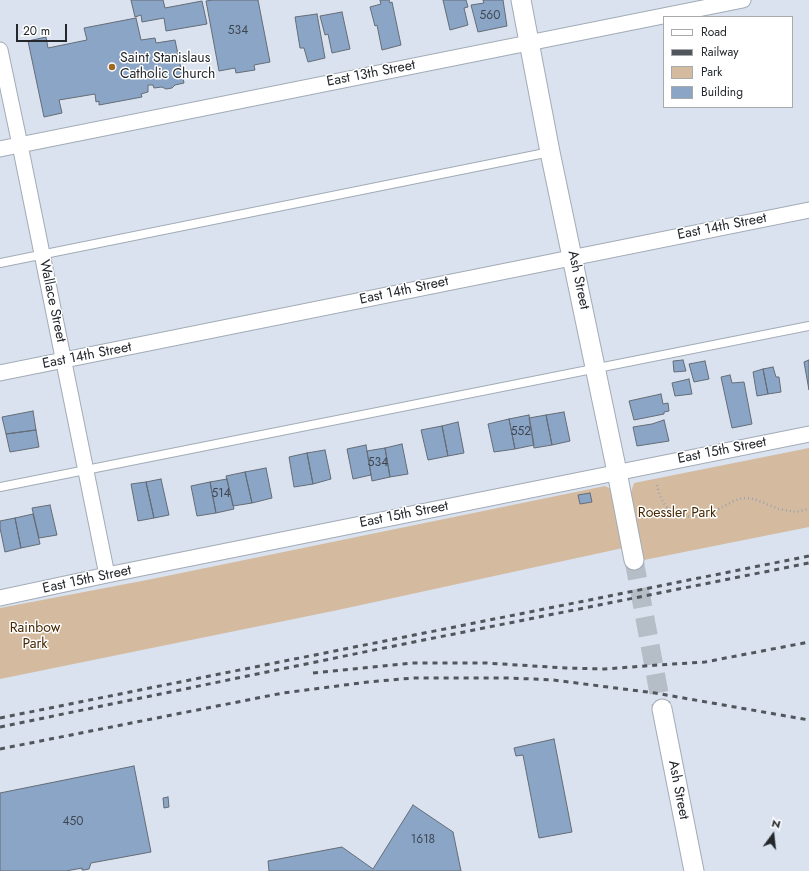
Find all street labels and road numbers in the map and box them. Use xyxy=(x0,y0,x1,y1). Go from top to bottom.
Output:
street label: East 13th Street xyxy=(325,57,417,91)
street label: East 14th Street xyxy=(676,210,768,244)
street label: Ash Street xyxy=(564,249,592,311)
street label: Wallace Street xyxy=(35,258,69,344)
street label: East 14th Street xyxy=(358,273,450,309)
street label: East 14th Street xyxy=(41,339,133,373)
street label: East 15th Street xyxy=(676,434,768,468)
street label: East 15th Street xyxy=(358,498,450,532)
street label: East 15th Street xyxy=(41,562,133,598)
street label: Ash Street xyxy=(664,759,692,821)

